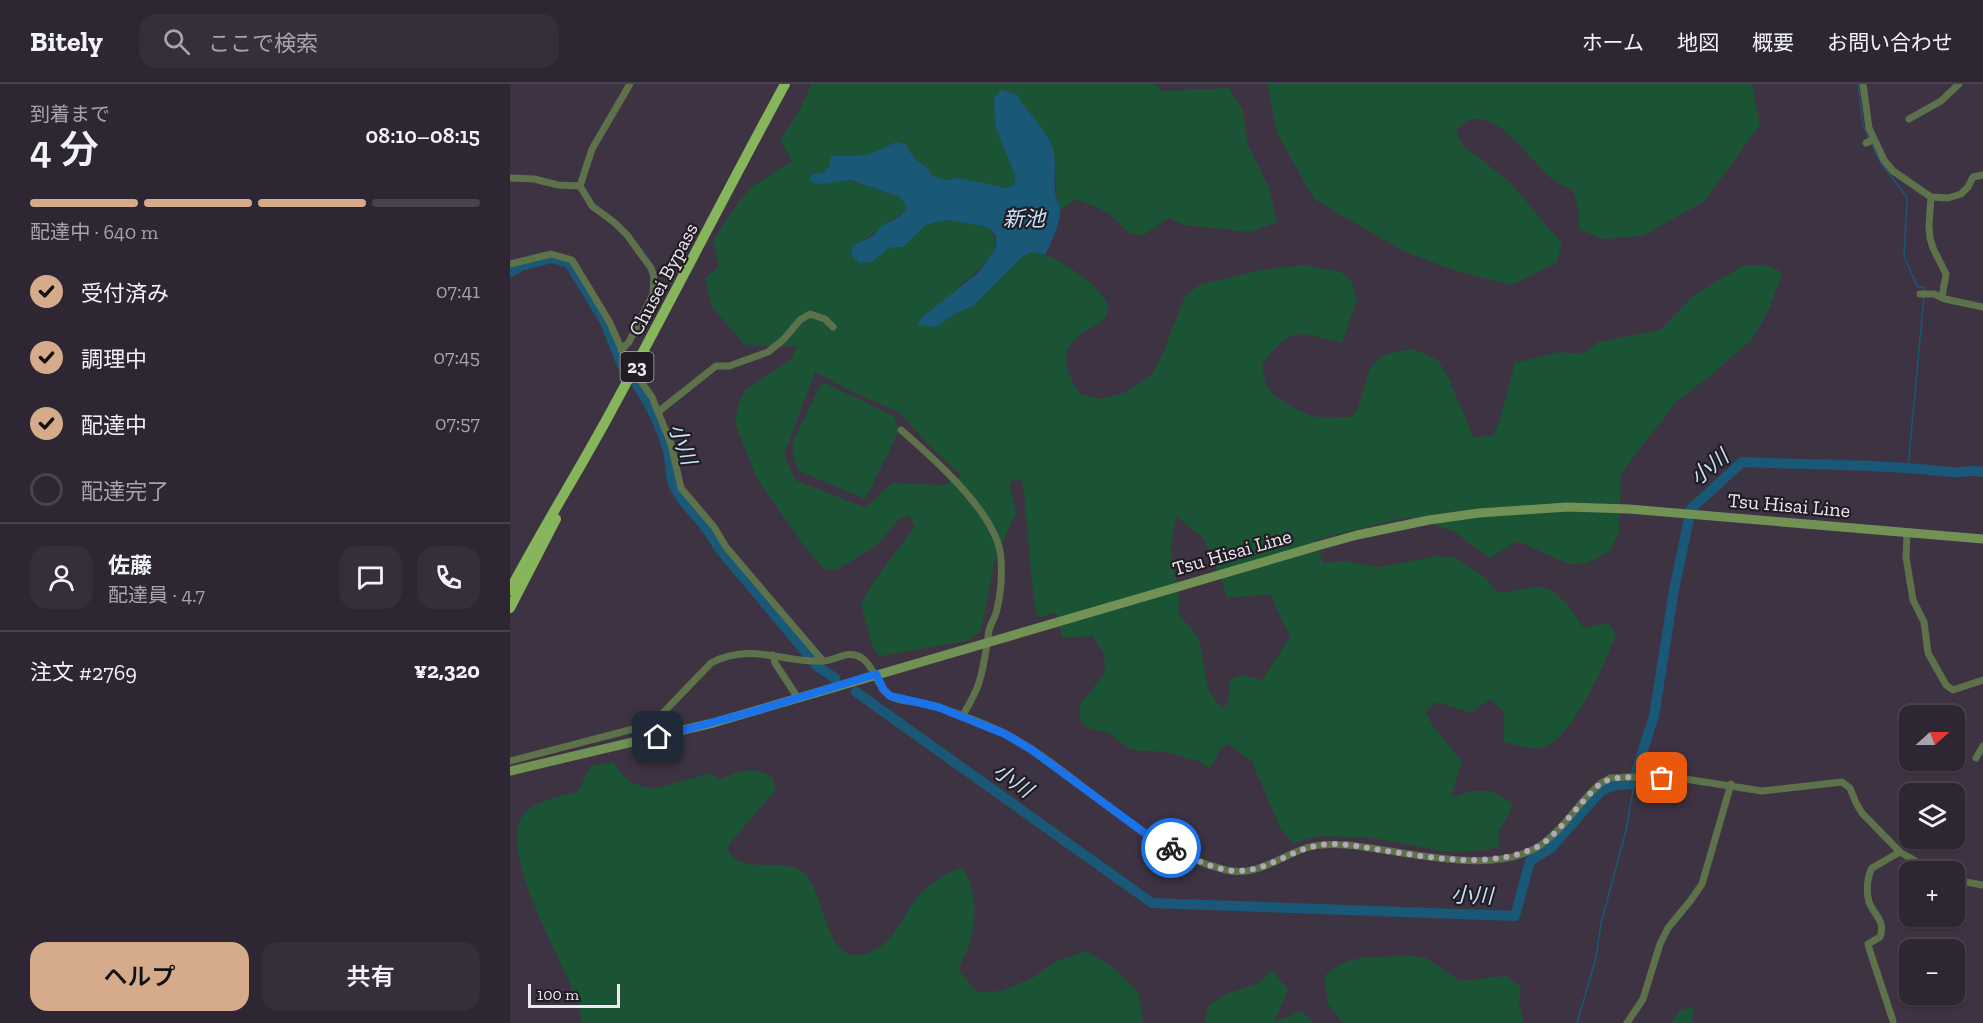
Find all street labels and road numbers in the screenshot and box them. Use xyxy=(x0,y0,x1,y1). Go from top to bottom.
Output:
street label: Chusei Bypass xyxy=(623,219,703,339)
road number: 23 xyxy=(620,352,654,382)
street label: Tsu Hisai Line xyxy=(1727,488,1851,522)
street label: Tsu Hisai Line xyxy=(1170,524,1294,580)

